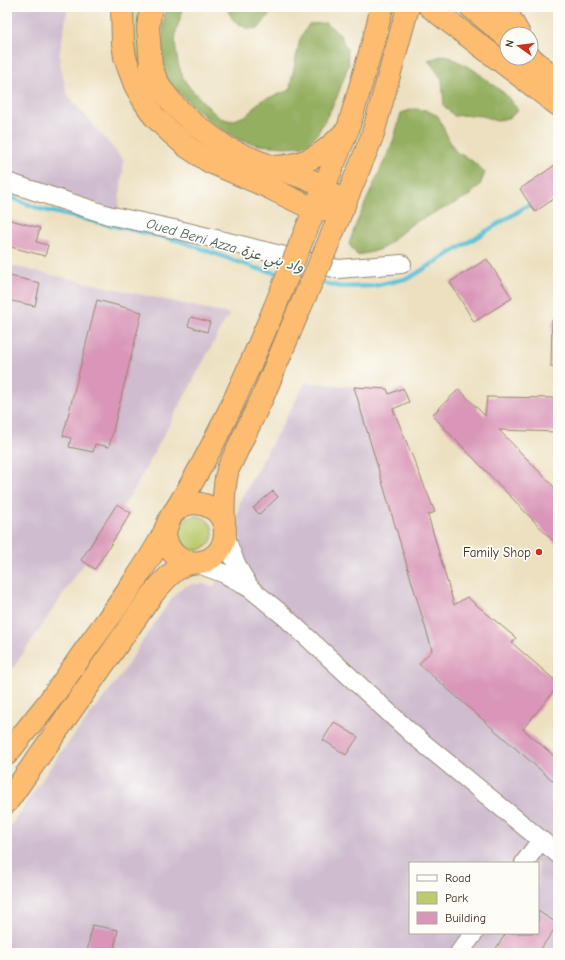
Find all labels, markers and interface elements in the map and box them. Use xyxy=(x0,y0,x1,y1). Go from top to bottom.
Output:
north arrow xyxy=(499,26,539,66)
text: N xyxy=(503,39,517,49)
water label: Oued Beni Azza واد بني عزة xyxy=(143,215,306,280)
place label: Family Shop xyxy=(463,545,531,560)
marker: Family Shop xyxy=(534,547,544,557)
legend xyxy=(409,862,539,934)
text: Road xyxy=(445,871,471,885)
text: Park xyxy=(445,891,468,905)
text: Building xyxy=(445,911,486,925)

